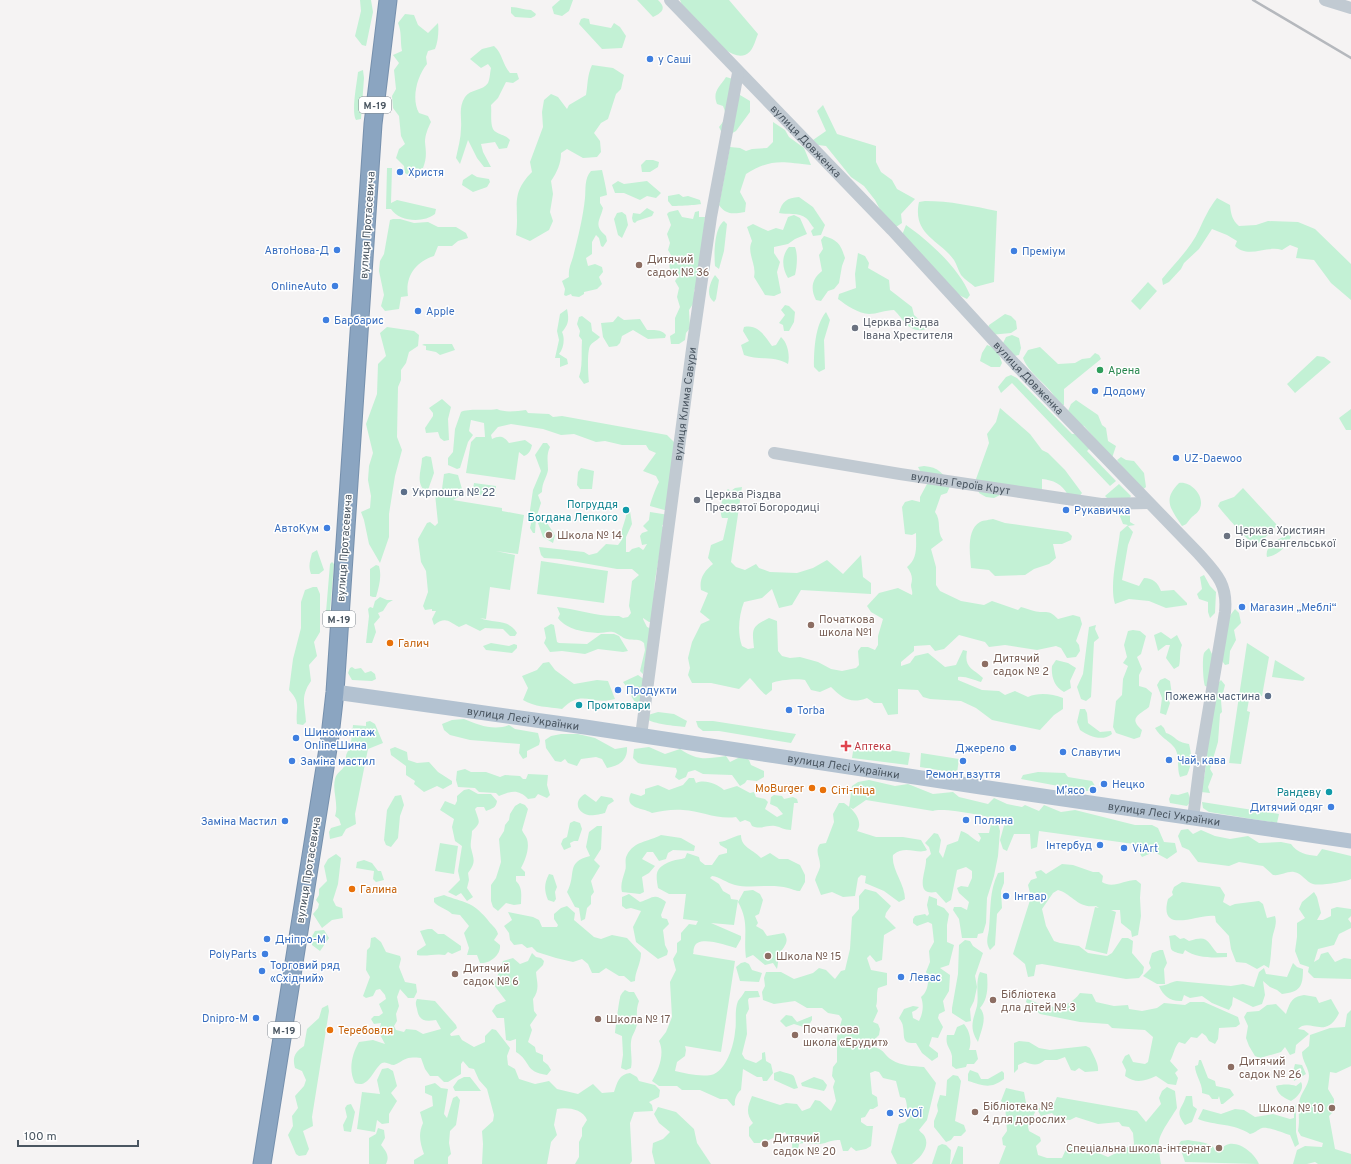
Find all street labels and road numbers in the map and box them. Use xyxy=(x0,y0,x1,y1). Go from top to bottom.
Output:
road number: М-19 xyxy=(359,97,391,113)
street label: вулиця Довженка xyxy=(767,102,844,181)
street label: вулиця Протасевича xyxy=(357,171,379,279)
street label: вулиця Довженка xyxy=(990,339,1066,418)
street label: вулиця Клима Савури xyxy=(671,346,700,462)
street label: вулиця Героїв Крут xyxy=(910,470,1011,498)
street label: вулиця Протасевича xyxy=(334,494,356,602)
road number: М-19 xyxy=(323,611,355,627)
street label: вулиця Лесі Українки xyxy=(466,705,580,734)
street label: вулиця Лесі Українки xyxy=(786,752,901,783)
street label: вулиця Лесі Українки xyxy=(1107,800,1221,830)
street label: вулиця Протасевича xyxy=(294,816,324,924)
road number: М-19 xyxy=(268,1022,300,1038)

